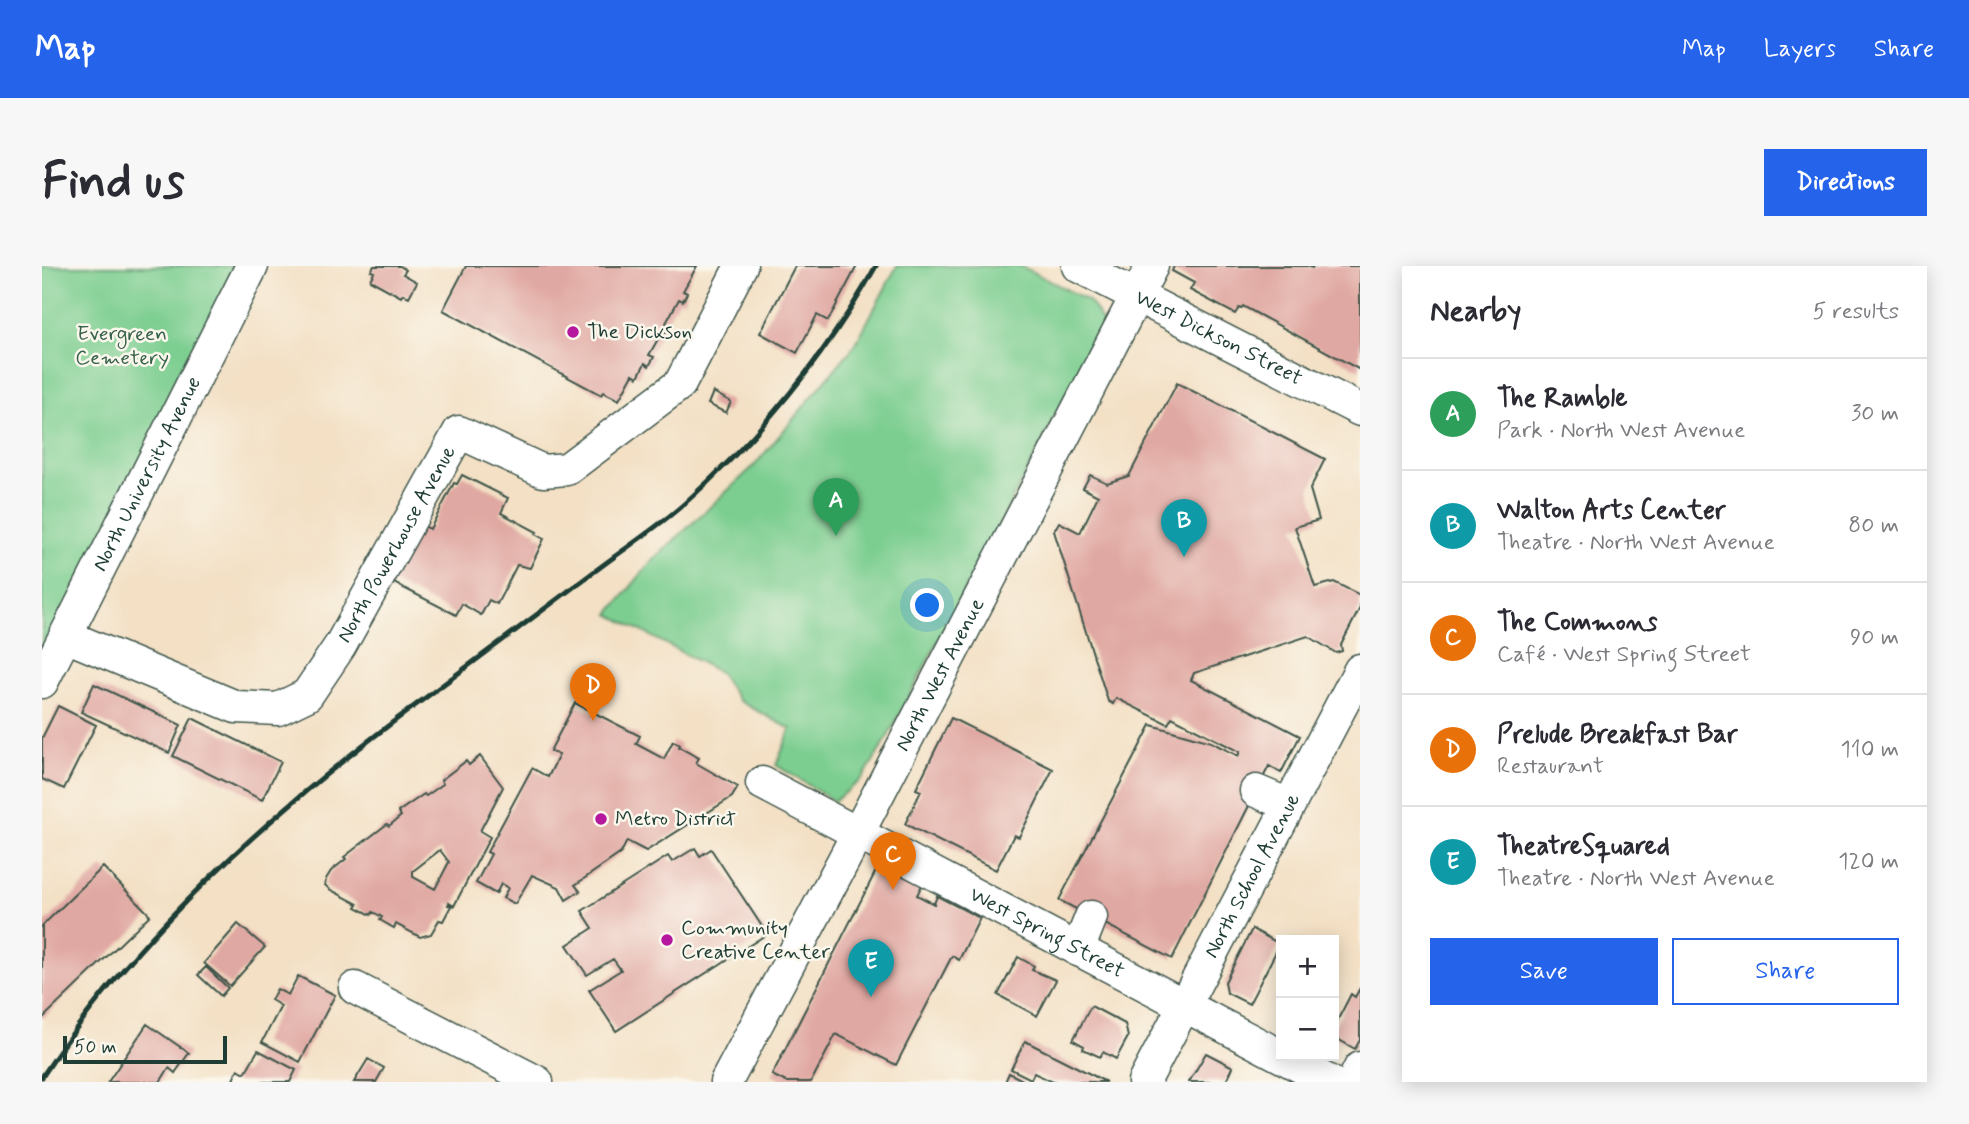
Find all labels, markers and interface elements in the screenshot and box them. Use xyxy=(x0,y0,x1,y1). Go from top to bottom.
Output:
text: Map xyxy=(35,27,95,71)
text: Map xyxy=(1682,34,1726,65)
text: Layers xyxy=(1764,34,1836,65)
text: Share xyxy=(1874,34,1934,65)
button: Directions xyxy=(1764,149,1927,216)
text: Find us xyxy=(42,150,185,215)
street label: West Dickson Street xyxy=(1130,283,1307,392)
text: Nearby xyxy=(1430,292,1521,331)
text: 5 results xyxy=(1813,297,1899,327)
place label: The Dickson xyxy=(587,318,692,346)
park label: Evergreen Cemetery xyxy=(75,320,169,372)
marker: The Dickson xyxy=(565,324,581,340)
street label: North University Avenue xyxy=(86,372,208,576)
text: The Ramble xyxy=(1497,382,1628,416)
text: A xyxy=(1445,399,1461,429)
text: 30 m xyxy=(1851,399,1899,429)
text: Park · North West Avenue xyxy=(1497,416,1745,446)
street label: North Powerhouse Avenue xyxy=(331,441,463,648)
pin: A xyxy=(813,478,859,536)
text: Walton Arts Center xyxy=(1497,494,1726,528)
pin: B xyxy=(1161,499,1207,557)
text: B xyxy=(1446,511,1460,541)
text: 80 m xyxy=(1848,511,1899,541)
text: Theatre · North West Avenue xyxy=(1497,528,1775,558)
your location xyxy=(910,588,944,622)
street label: North West Avenue xyxy=(889,593,991,756)
text: The Commons xyxy=(1497,606,1658,640)
text: C xyxy=(1445,623,1461,653)
text: 90 m xyxy=(1850,623,1899,653)
text: Café · West Spring Street xyxy=(1497,640,1751,670)
pin: D xyxy=(570,663,616,721)
text: Prelude Breakfast Bar xyxy=(1497,718,1738,752)
text: D xyxy=(1445,735,1461,765)
text: 110 m xyxy=(1840,735,1899,765)
text: Restaurant xyxy=(1497,752,1604,782)
street label: North School Avenue xyxy=(1197,788,1307,963)
place label: Metro District xyxy=(615,805,736,833)
marker: Metro District xyxy=(593,811,609,827)
text: TheatreSquared xyxy=(1497,830,1670,864)
pin: C xyxy=(870,832,916,890)
text: E xyxy=(1446,847,1460,877)
text: 120 m xyxy=(1838,847,1899,877)
text: Theatre · North West Avenue xyxy=(1497,864,1775,894)
street label: West Spring Street xyxy=(965,881,1129,985)
place label: Community Creative Center xyxy=(681,914,830,966)
marker: Community Creative Center xyxy=(659,932,675,948)
map controls xyxy=(1276,935,1339,1061)
button: + xyxy=(1276,935,1339,998)
button: Save xyxy=(1430,938,1658,1005)
button: Share xyxy=(1672,938,1899,1005)
pin: E xyxy=(848,939,894,997)
button: − xyxy=(1276,998,1339,1061)
scale bar xyxy=(63,1033,228,1065)
text: 50 m xyxy=(74,1035,117,1060)

